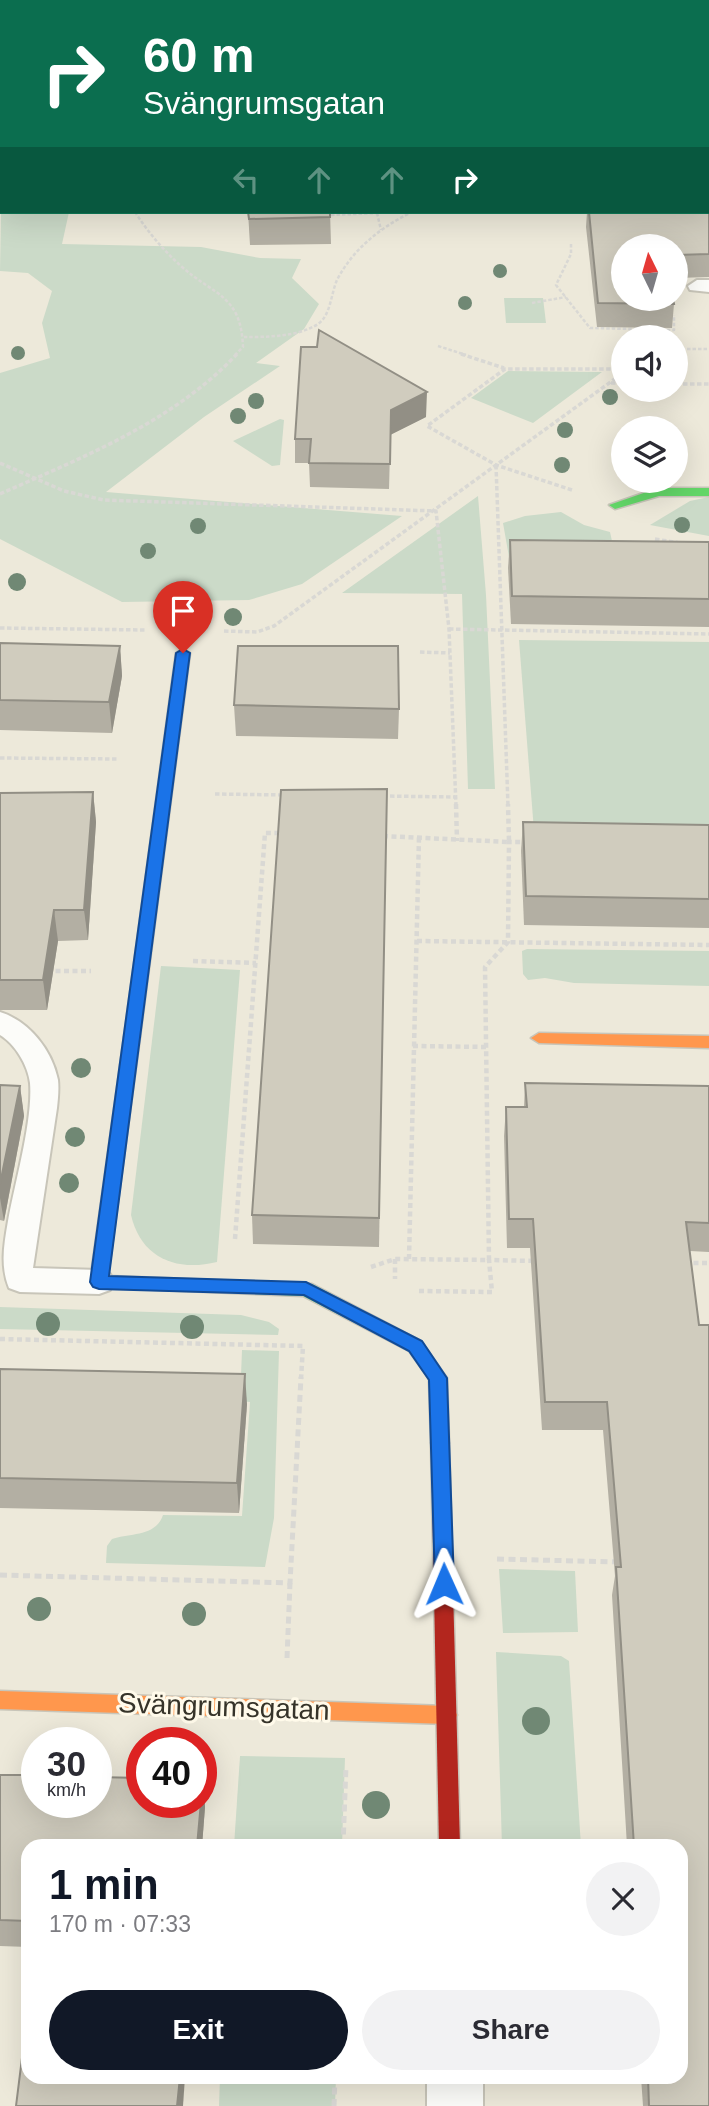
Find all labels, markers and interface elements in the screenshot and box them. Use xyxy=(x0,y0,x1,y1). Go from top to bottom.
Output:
icon: right xyxy=(28,28,119,119)
text: 60 m xyxy=(143,28,255,82)
text: Svängrumsgatan xyxy=(143,85,385,121)
icon: left xyxy=(227,161,265,199)
icon: ahead xyxy=(300,161,338,199)
icon: ahead xyxy=(373,161,411,199)
icon: right xyxy=(446,161,484,199)
north arrow xyxy=(611,234,688,312)
map controls xyxy=(611,234,688,493)
button: sound xyxy=(611,325,688,402)
button: layers xyxy=(611,416,688,493)
pin xyxy=(153,581,213,653)
icon: arrive xyxy=(164,592,202,630)
position arrow xyxy=(407,1547,481,1621)
street label: Svängrumsgatan xyxy=(118,1687,330,1726)
speed limit sign: 40 xyxy=(126,1727,217,1818)
text: 30 xyxy=(47,1744,86,1783)
text: km/h xyxy=(47,1780,86,1800)
text: 1 min xyxy=(49,1861,159,1908)
button: close xyxy=(586,1862,660,1936)
text: 170 m · 07:33 xyxy=(49,1911,191,1937)
button: Exit xyxy=(49,1990,348,2070)
button: Share xyxy=(362,1990,660,2070)

